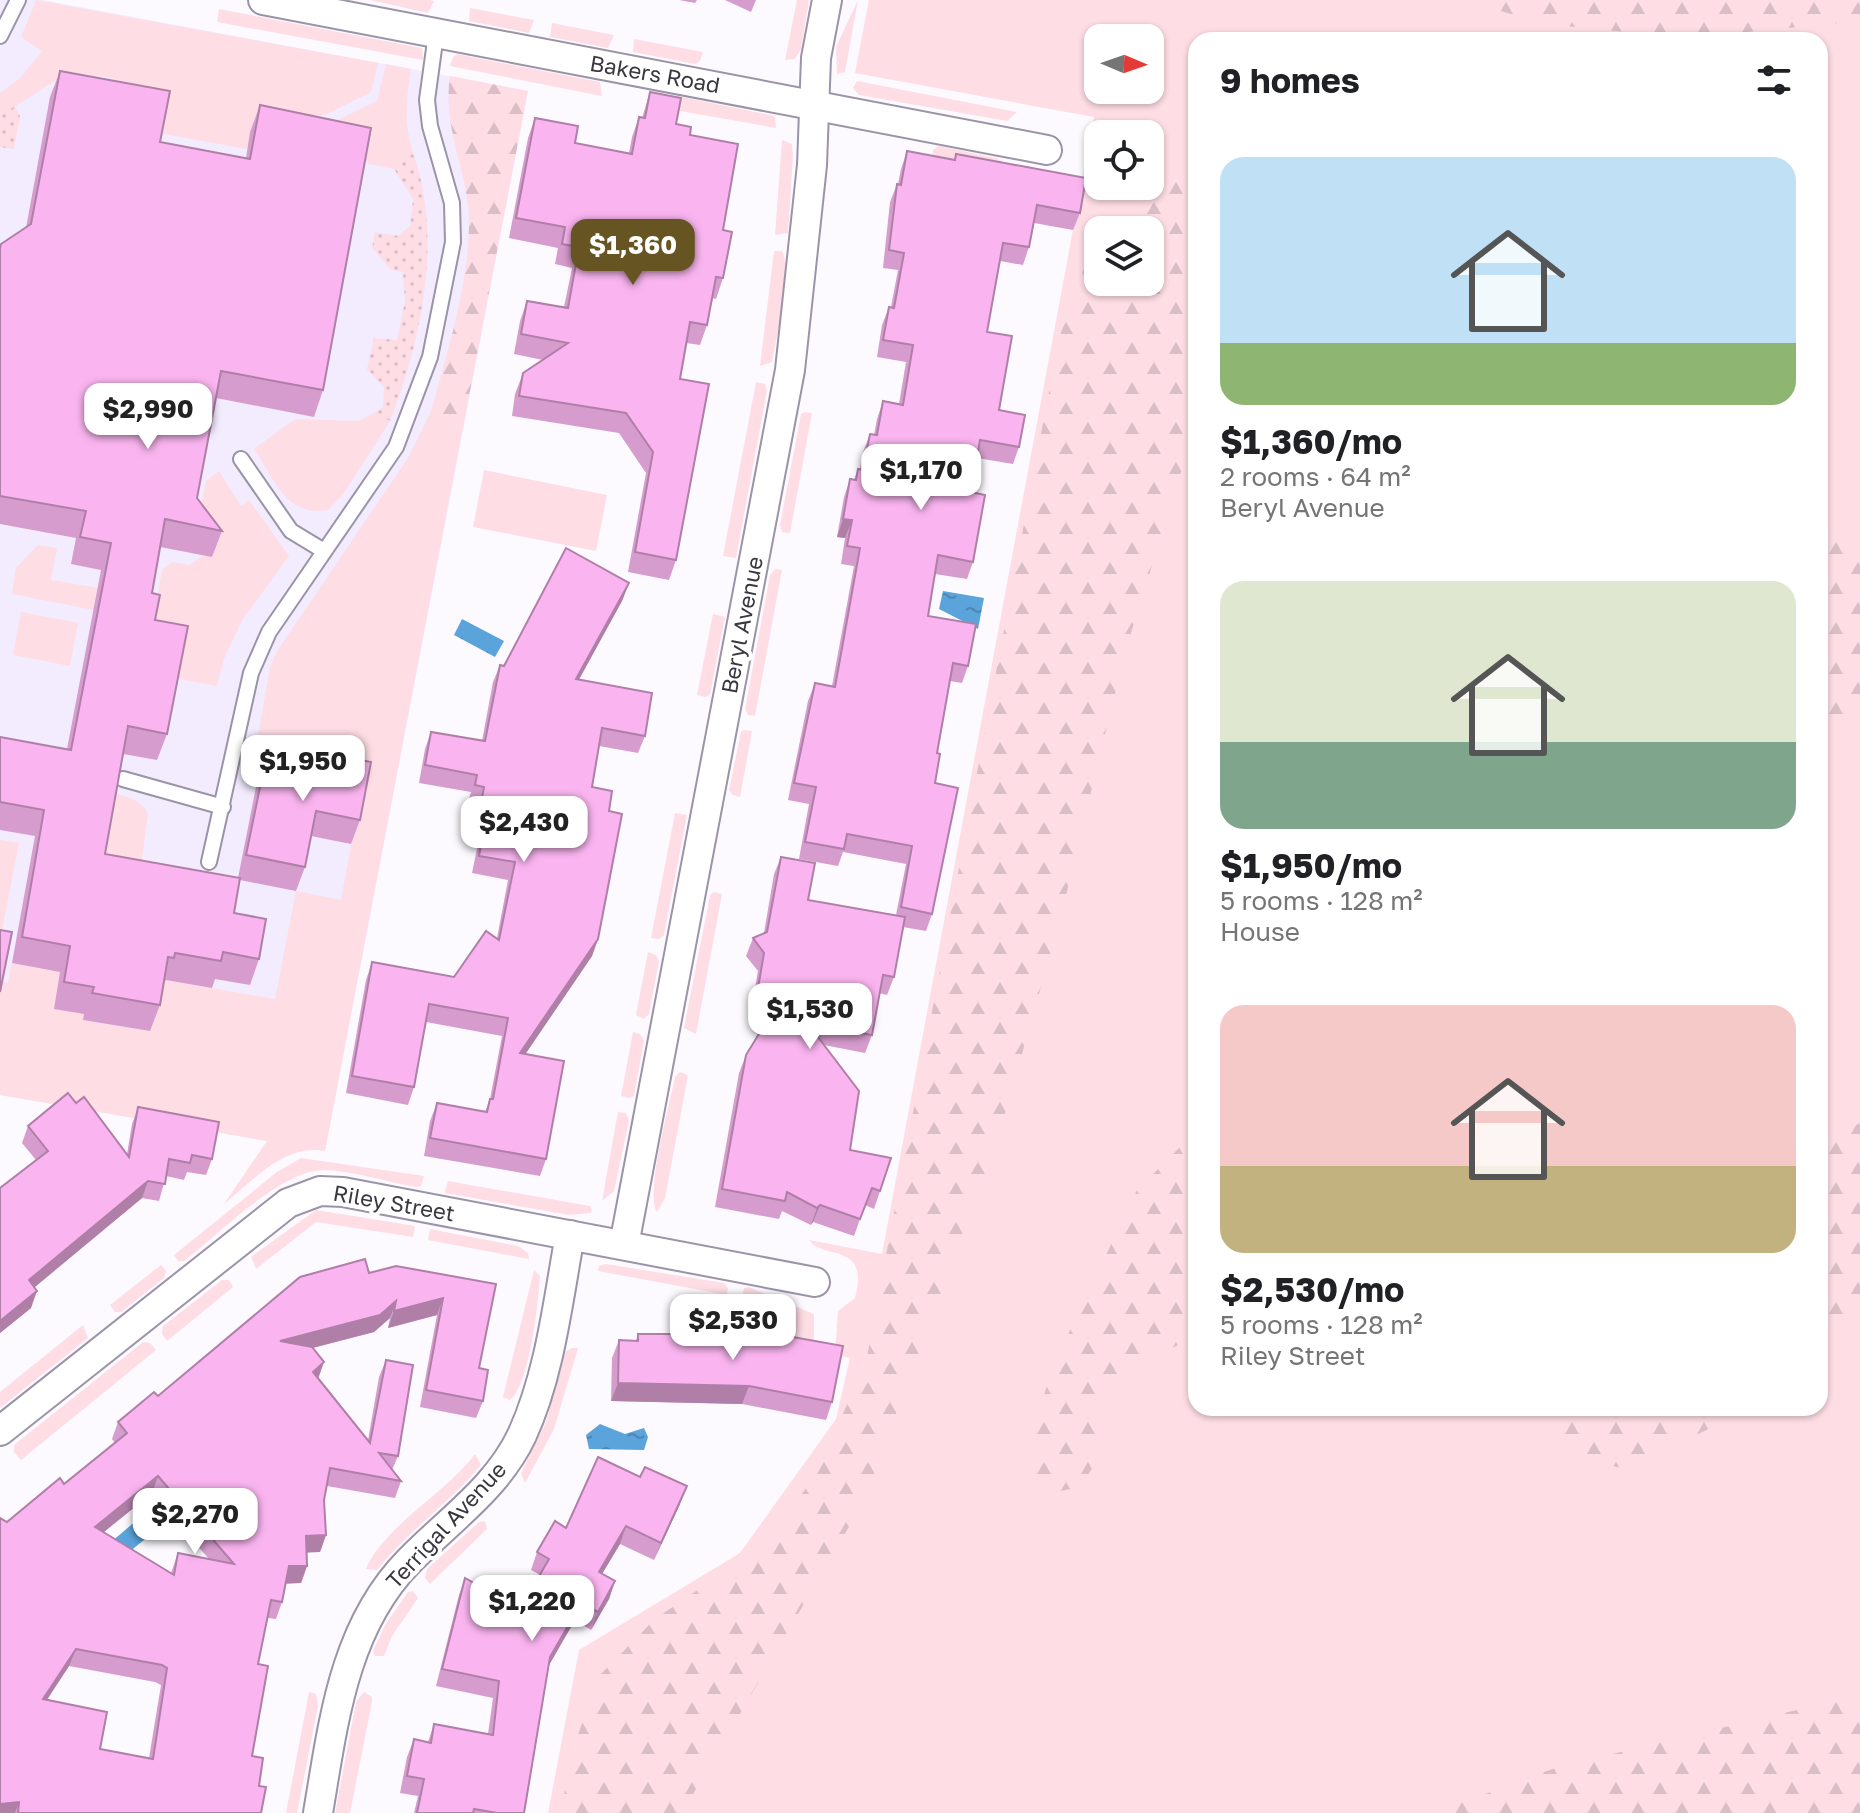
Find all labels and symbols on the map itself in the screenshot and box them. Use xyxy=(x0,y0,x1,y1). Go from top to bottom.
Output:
north arrow xyxy=(1084,24,1164,104)
street label: Bakers Road xyxy=(588,49,722,98)
pin: $1,360 xyxy=(568,219,698,287)
pin: $2,990 xyxy=(83,383,213,451)
pin: $1,170 xyxy=(856,444,986,512)
street label: Beryl Avenue xyxy=(715,554,768,696)
pin: $1,950 xyxy=(238,735,368,803)
pin: $2,430 xyxy=(459,796,589,864)
pin: $1,530 xyxy=(745,983,875,1051)
street label: Riley Street xyxy=(331,1179,457,1226)
pin: $2,530 xyxy=(668,1294,798,1362)
street label: Terrigal Avenue xyxy=(380,1456,511,1594)
pin: $2,270 xyxy=(130,1488,260,1556)
pin: $1,220 xyxy=(467,1575,597,1643)

